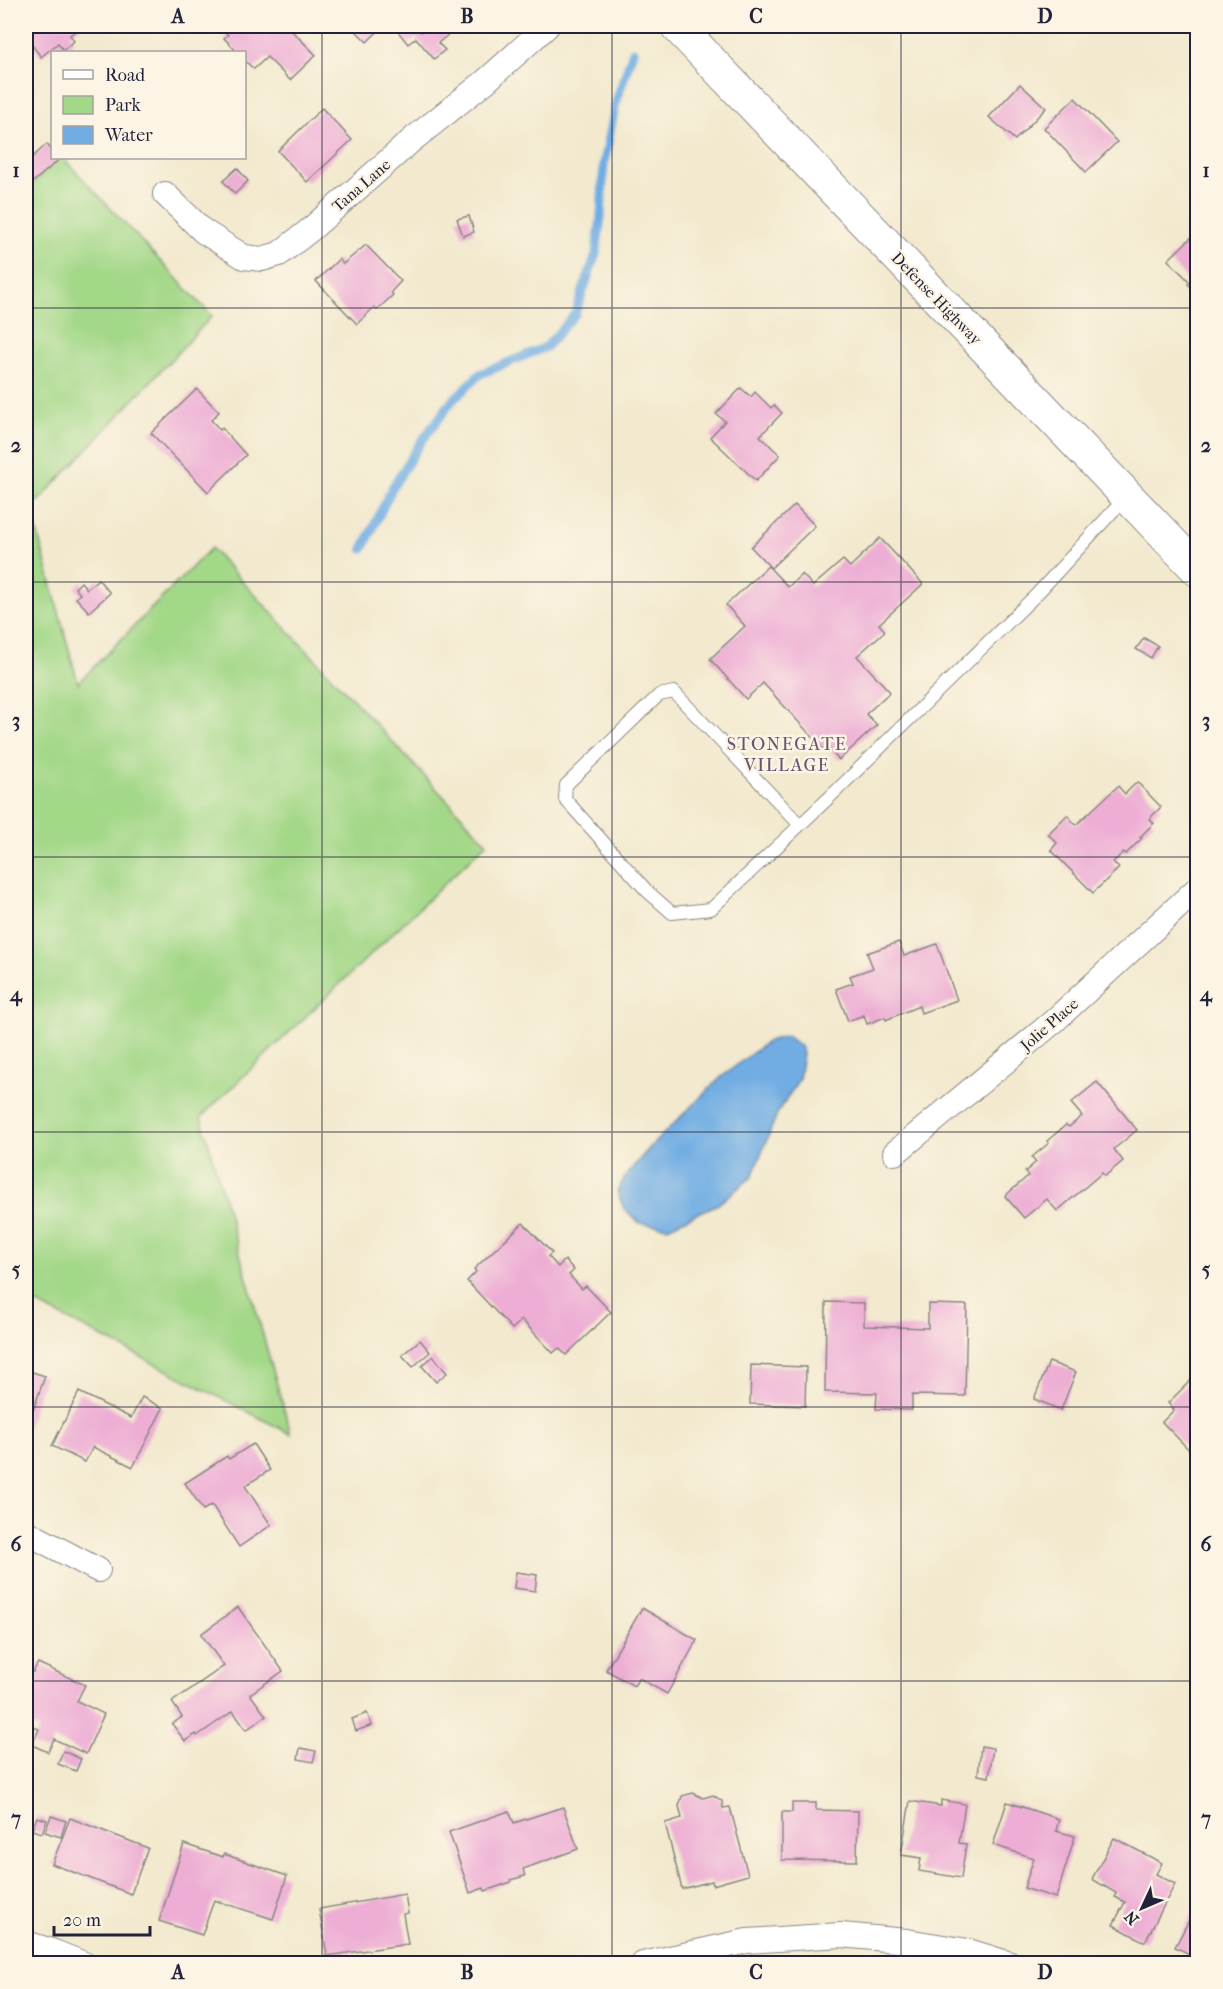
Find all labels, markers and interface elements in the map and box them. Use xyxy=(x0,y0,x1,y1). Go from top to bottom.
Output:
text: A xyxy=(170,5,186,28)
text: B xyxy=(460,5,474,28)
text: C xyxy=(749,5,763,28)
text: D xyxy=(1037,5,1053,28)
legend xyxy=(51,51,246,159)
text: Road xyxy=(105,65,145,86)
text: Park xyxy=(105,95,142,116)
text: Water xyxy=(104,125,153,146)
street label: Tana Lane xyxy=(328,155,394,216)
text: 1 xyxy=(12,159,20,182)
text: 1 xyxy=(1202,159,1210,182)
street label: Defense Highway xyxy=(888,248,986,349)
text: 2 xyxy=(11,434,21,457)
text: 2 xyxy=(1201,434,1211,457)
text: 3 xyxy=(12,709,20,732)
text: 3 xyxy=(1202,709,1210,732)
district label: STONEGATE VILLAGE xyxy=(727,734,847,776)
text: 4 xyxy=(9,983,23,1007)
text: 4 xyxy=(1199,983,1213,1007)
street label: Jolie Place xyxy=(1015,994,1082,1056)
text: 5 xyxy=(12,1258,21,1281)
text: 5 xyxy=(1202,1258,1211,1281)
text: 6 xyxy=(11,1533,23,1556)
text: 6 xyxy=(1201,1533,1213,1556)
text: 7 xyxy=(10,1807,21,1830)
text: 7 xyxy=(1200,1807,1211,1830)
north arrow xyxy=(1112,1878,1172,1938)
scale bar xyxy=(54,1899,150,1937)
text: N xyxy=(1120,1906,1143,1929)
text: 20 m xyxy=(63,1910,101,1931)
text: A xyxy=(170,1961,186,1984)
text: B xyxy=(460,1961,474,1984)
text: C xyxy=(749,1961,763,1984)
text: D xyxy=(1037,1961,1053,1984)

